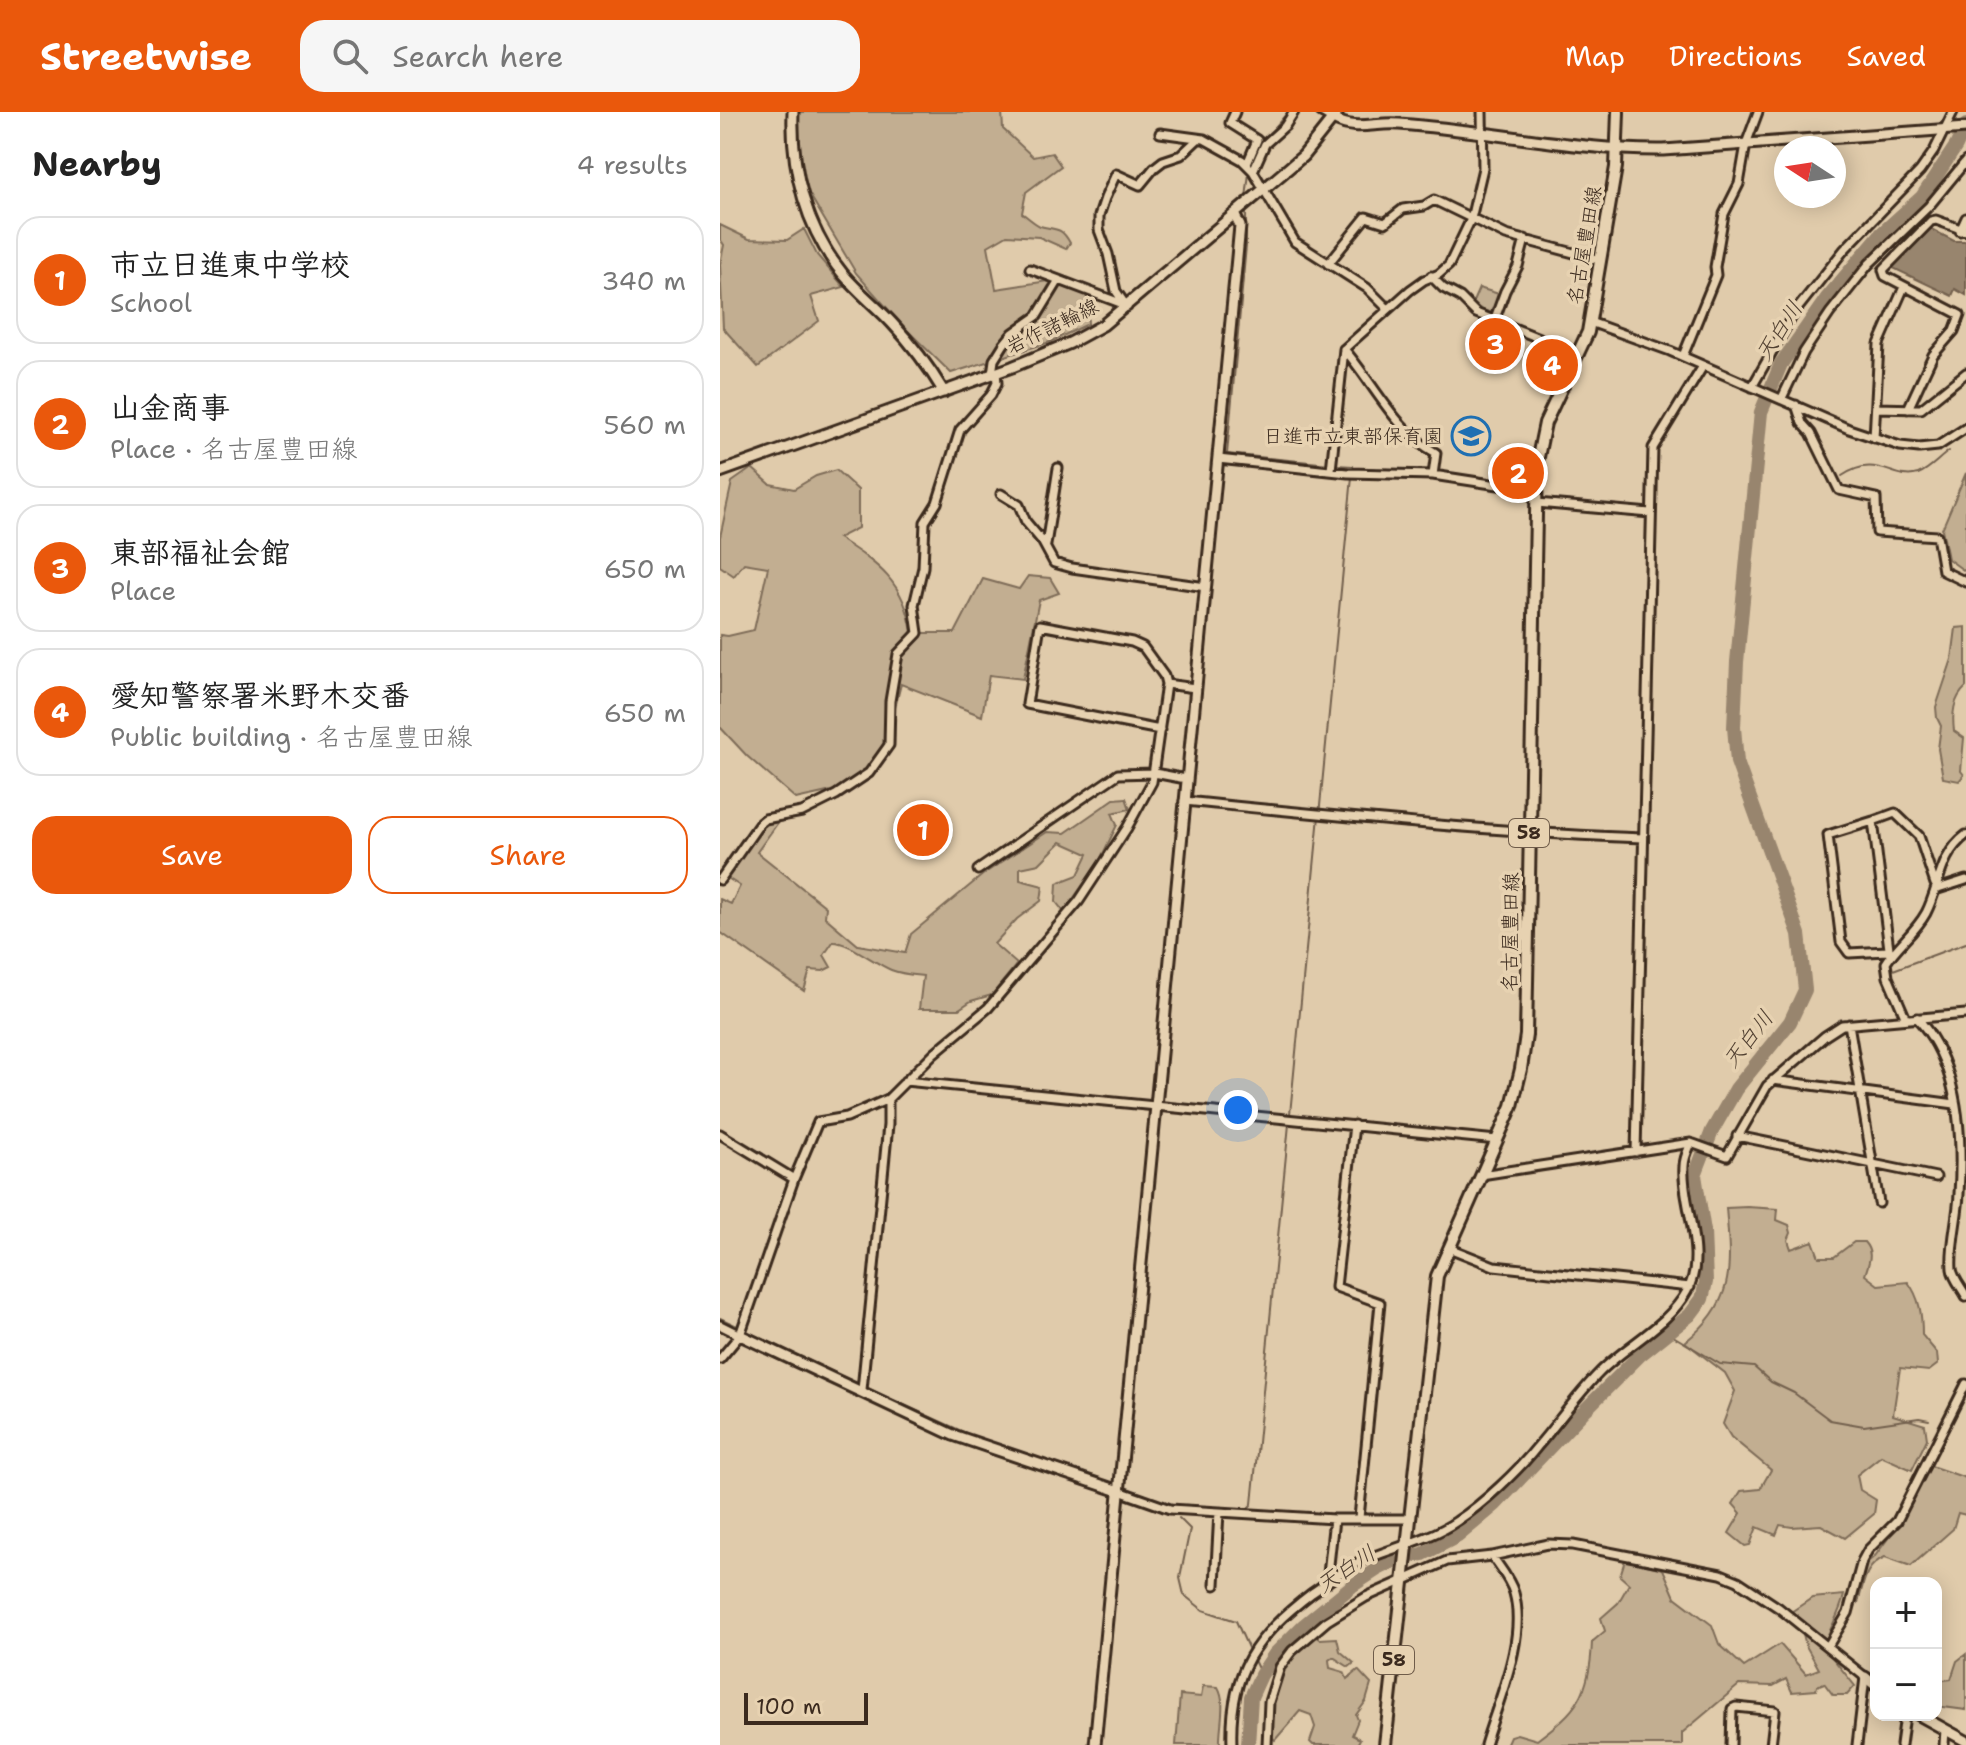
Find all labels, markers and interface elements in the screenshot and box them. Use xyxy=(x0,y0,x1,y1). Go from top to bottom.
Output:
search box xyxy=(300,20,860,92)
text: Streetwise xyxy=(40,31,252,82)
icon: search xyxy=(328,34,372,78)
text: Search here xyxy=(392,36,564,77)
text: Map xyxy=(1565,37,1625,75)
text: Directions xyxy=(1669,37,1803,75)
text: Saved xyxy=(1847,37,1926,75)
north arrow xyxy=(1774,136,1846,208)
text: Nearby xyxy=(32,141,162,187)
text: 4 results xyxy=(576,147,688,182)
street label: 名古屋豊田線 xyxy=(1561,184,1607,306)
text: 市立日進東中学校 xyxy=(110,244,350,285)
text: 1 xyxy=(54,263,66,298)
text: 340 m xyxy=(601,263,686,298)
text: School xyxy=(110,285,192,320)
street label: 岩作諸輪線 xyxy=(1001,292,1103,360)
water label: 天白川 xyxy=(1749,295,1809,367)
pin: 3 xyxy=(1469,314,1521,374)
pin: 4 xyxy=(1526,335,1578,395)
text: 山金商事 xyxy=(110,387,230,428)
text: 2 xyxy=(51,407,69,442)
text: 560 m xyxy=(603,407,686,442)
school or university icon: 日進市立東部保育園 xyxy=(1450,415,1492,457)
place label: 日進市立東部保育園 xyxy=(1263,423,1443,449)
text: Place · 名古屋豊田線 xyxy=(110,431,357,466)
pin: 2 xyxy=(1492,443,1544,503)
text: 東部福祉会館 xyxy=(110,532,290,573)
text: 3 xyxy=(51,551,69,586)
text: 650 m xyxy=(604,551,686,586)
text: Place xyxy=(110,573,176,608)
text: 愛知警察署米野木交番 xyxy=(110,675,410,716)
text: 4 xyxy=(51,695,69,730)
text: 650 m xyxy=(604,695,686,730)
text: Public building · 名古屋豊田線 xyxy=(110,719,472,754)
pin: 1 xyxy=(897,800,949,860)
button: Save xyxy=(32,816,352,894)
button: Share xyxy=(368,816,688,894)
road number: 58 xyxy=(1509,819,1549,847)
street label: 名古屋豊田線 xyxy=(1496,872,1524,992)
water label: 天白川 xyxy=(1716,1004,1780,1074)
your location xyxy=(1218,1090,1258,1130)
water label: 天白川 xyxy=(1311,1539,1381,1599)
map controls xyxy=(1870,1577,1942,1721)
button: + xyxy=(1870,1577,1942,1649)
road number: 58 xyxy=(1374,1646,1414,1674)
button: − xyxy=(1870,1649,1942,1721)
scale bar xyxy=(744,1689,868,1725)
text: 100 m xyxy=(756,1692,822,1721)

